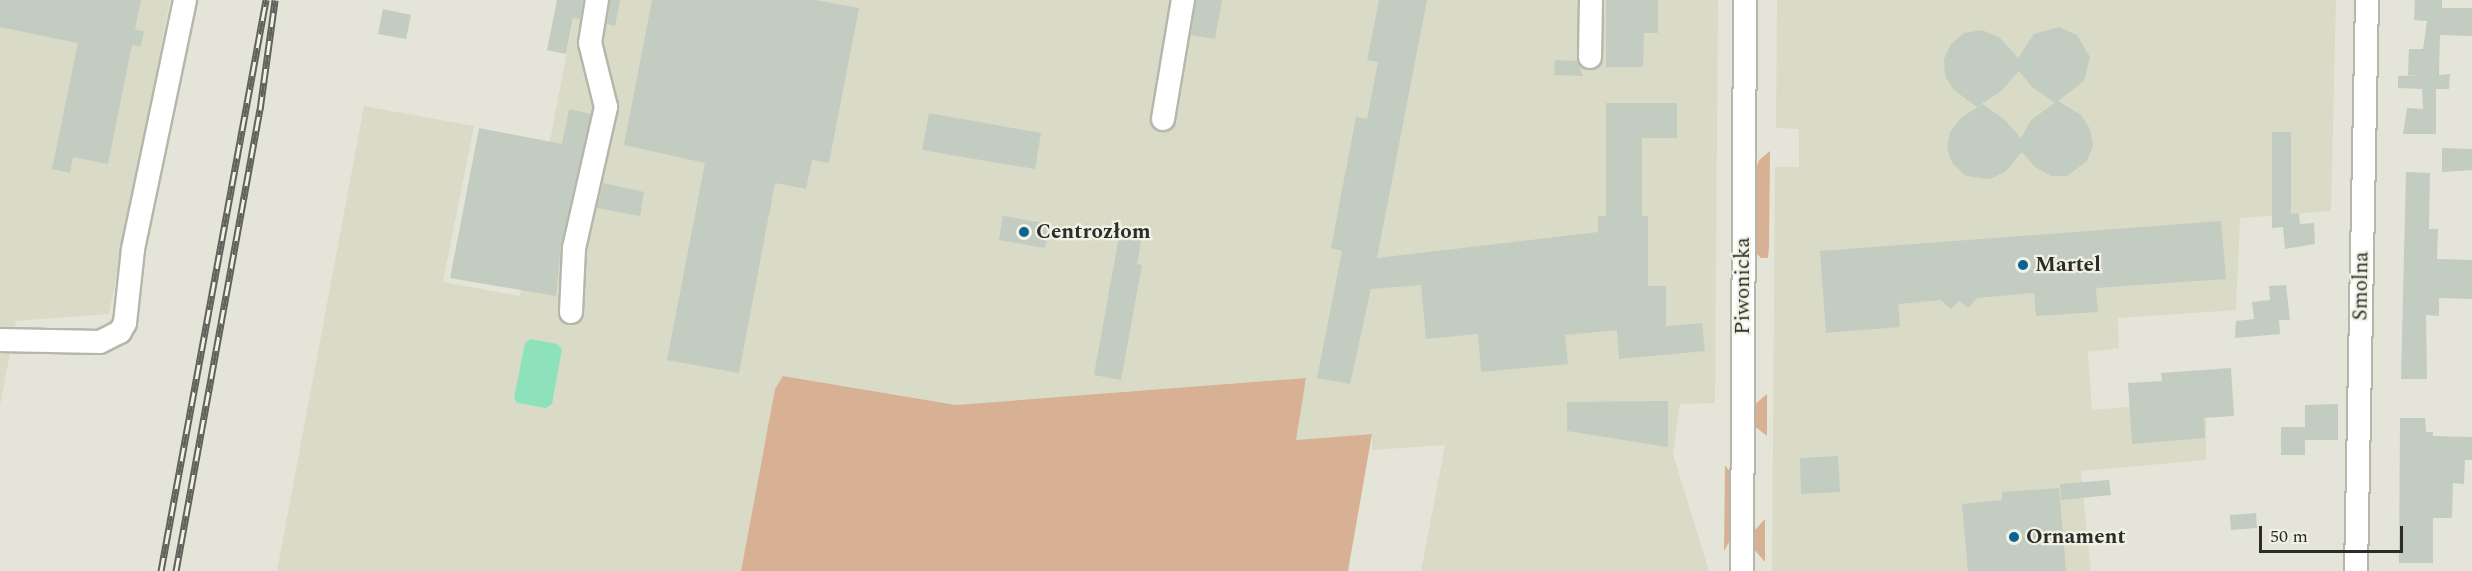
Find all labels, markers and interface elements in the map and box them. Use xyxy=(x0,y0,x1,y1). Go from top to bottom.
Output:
place label: Centrozłom xyxy=(1036,219,1151,245)
marker: Centrozłom xyxy=(1017,225,1031,239)
street label: Piwonicka xyxy=(1730,237,1756,335)
street label: Smolna xyxy=(2348,251,2374,321)
place label: Martel xyxy=(2035,252,2101,278)
marker: Martel xyxy=(2016,258,2030,272)
scale bar xyxy=(2262,514,2406,552)
text: 50 m xyxy=(2270,523,2308,550)
place label: Ornament xyxy=(2026,524,2126,550)
marker: Ornament xyxy=(2007,530,2021,544)

